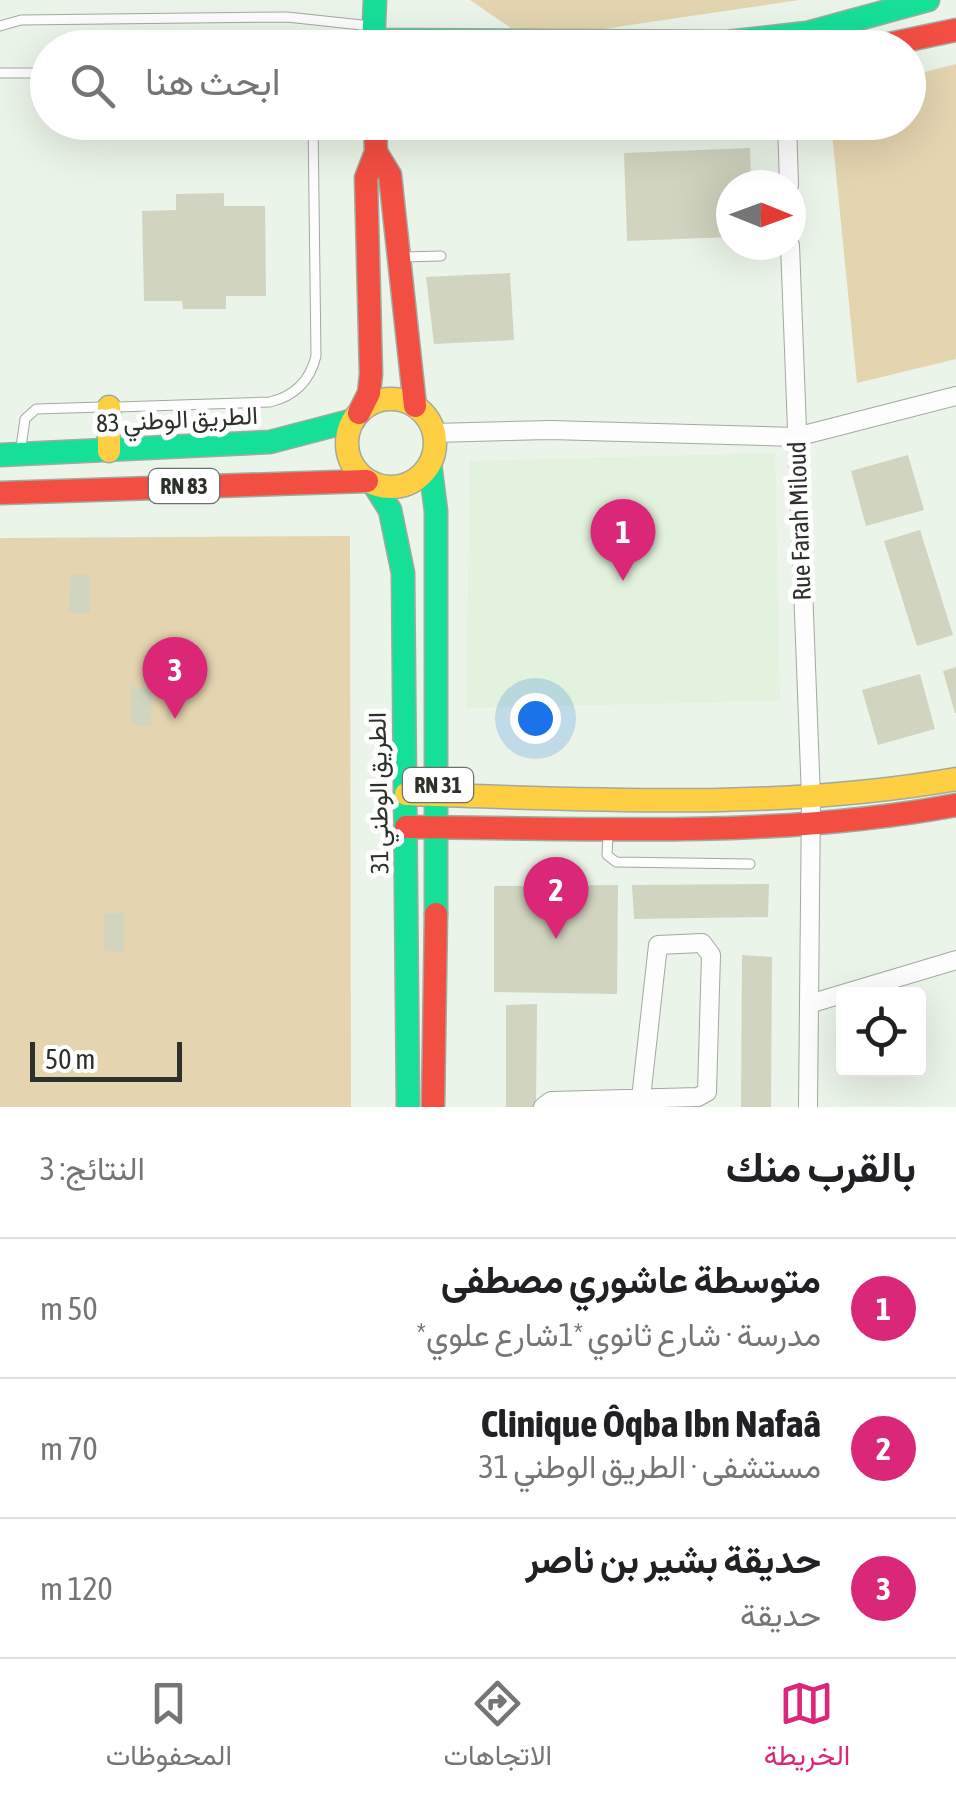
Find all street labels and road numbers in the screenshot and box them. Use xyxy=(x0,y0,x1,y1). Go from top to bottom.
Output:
street label: الطريق الوطني 83 xyxy=(95,401,259,444)
street label: Rue Farah Miloud xyxy=(782,441,816,601)
road number: RN 83 xyxy=(149,469,219,503)
street label: الطريق الوطني 31 xyxy=(363,712,400,874)
road number: RN 31 xyxy=(403,768,473,802)

